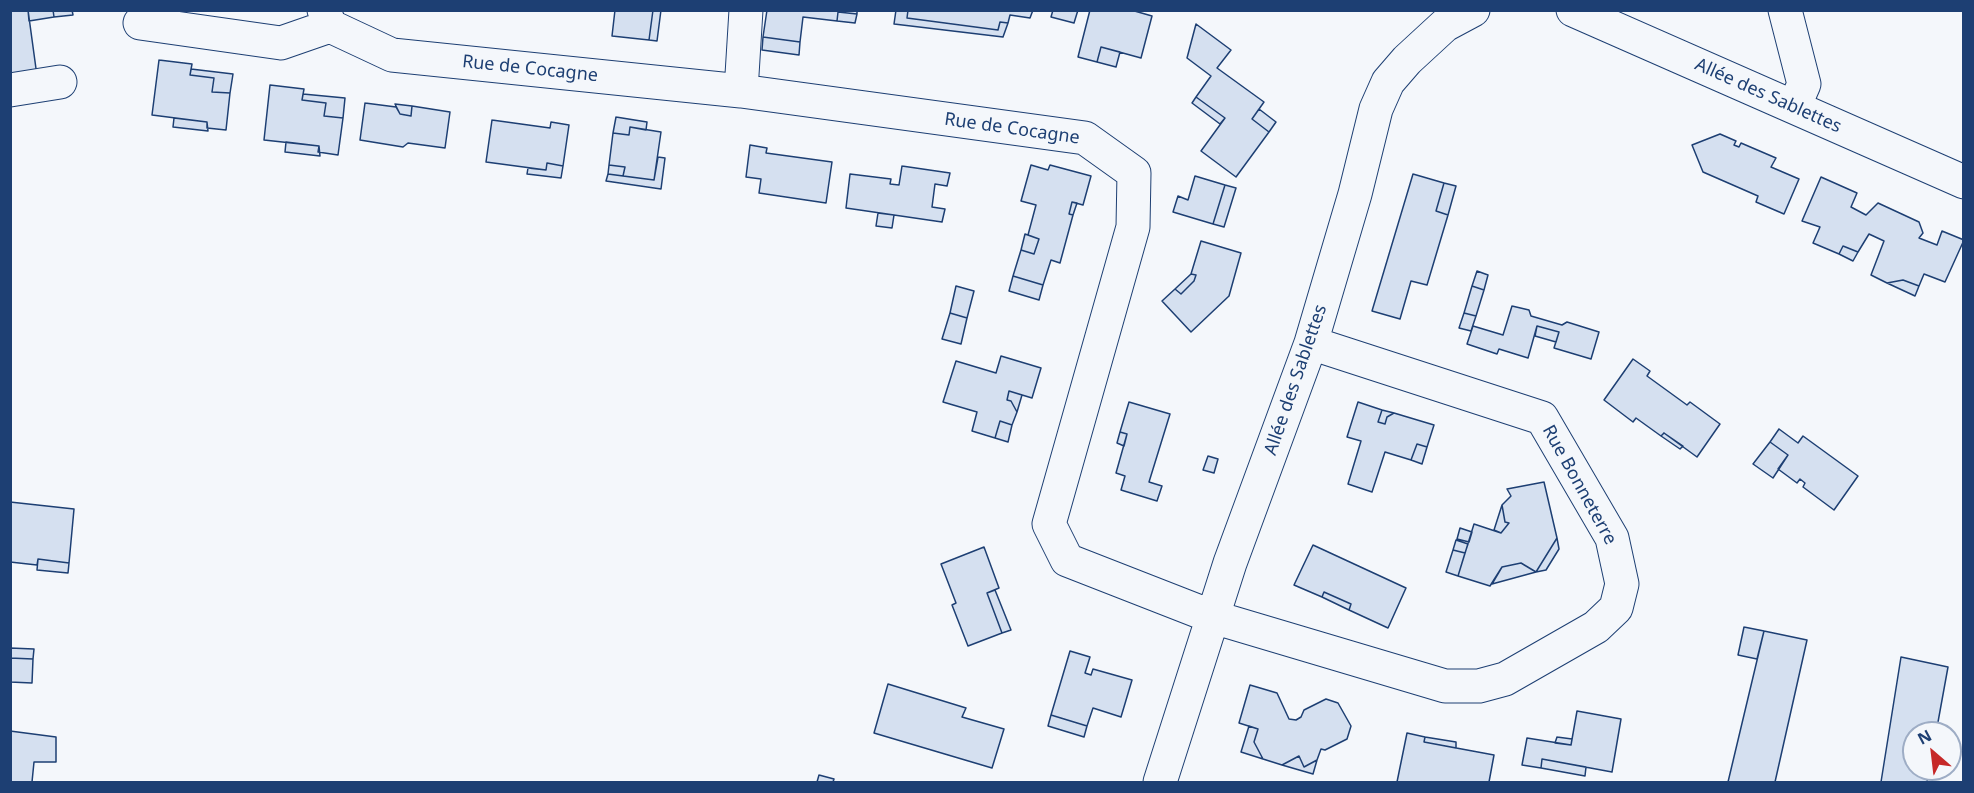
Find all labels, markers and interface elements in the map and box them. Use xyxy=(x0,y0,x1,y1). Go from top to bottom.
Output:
street label: Rue de Cocagne xyxy=(461,51,599,87)
street label: Allée des Sablettes xyxy=(1691,54,1845,138)
street label: Rue de Cocagne xyxy=(943,109,1081,149)
street label: Allée des Sablettes xyxy=(1260,302,1332,458)
street label: Rue Bonneterre xyxy=(1537,421,1621,549)
north arrow xyxy=(1902,721,1962,781)
text: N xyxy=(1914,724,1935,750)

